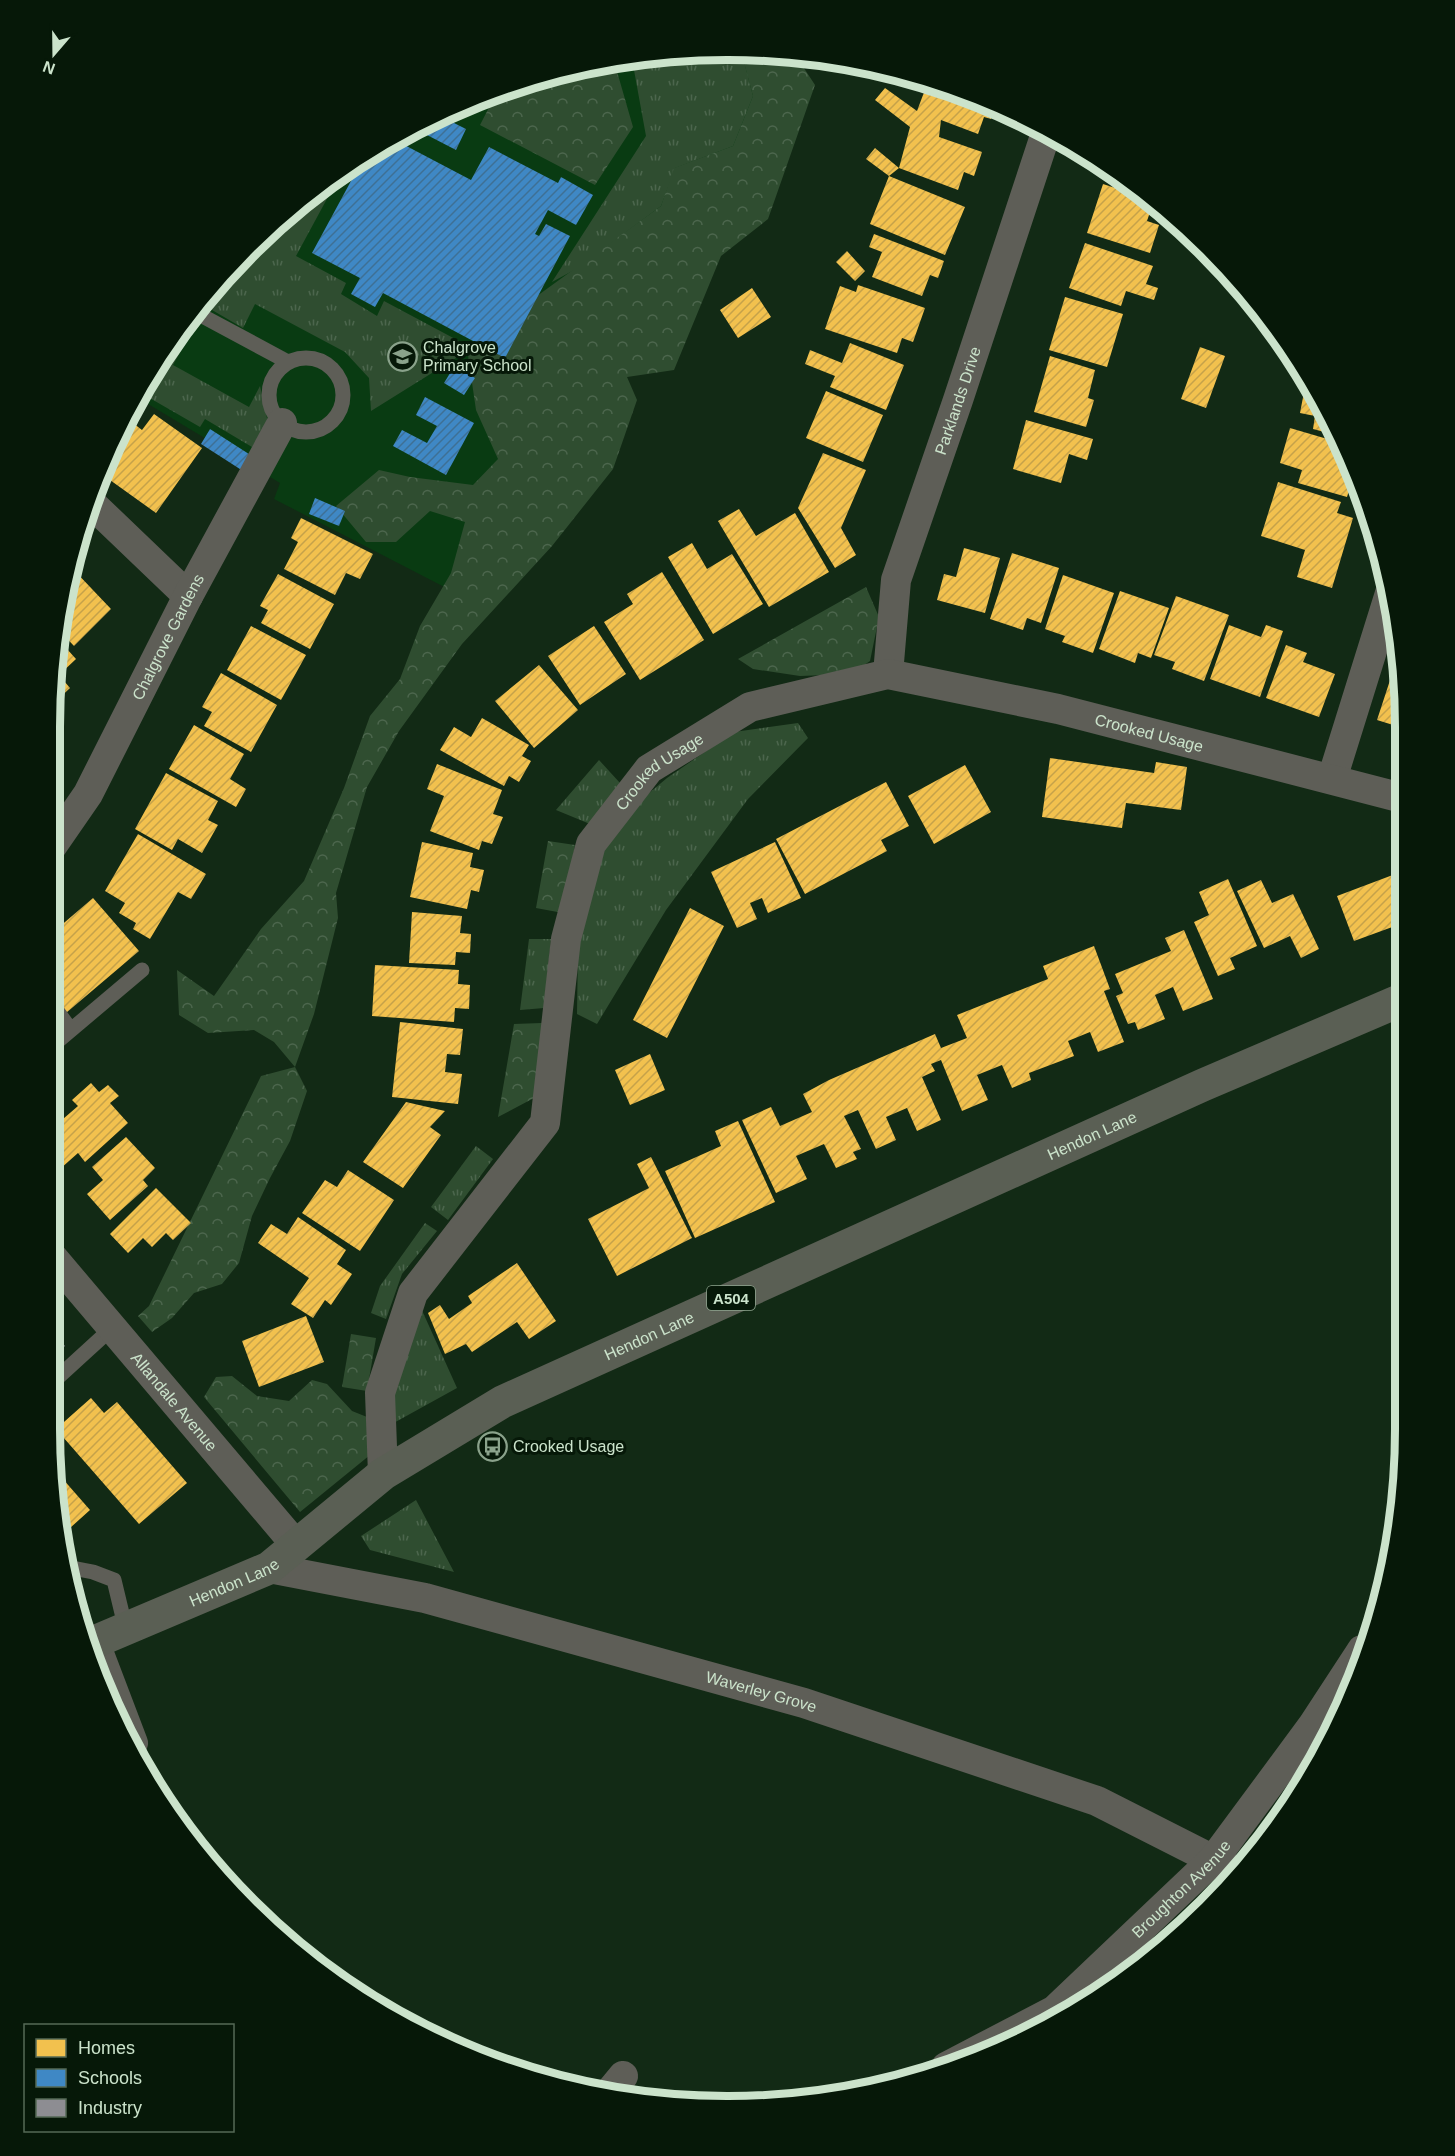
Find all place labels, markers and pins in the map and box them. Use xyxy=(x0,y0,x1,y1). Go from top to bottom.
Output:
place label: Chalgrove Primary School xyxy=(423,339,531,374)
school or university icon: Chalgrove Primary School xyxy=(386,340,418,372)
bus stop icon: Crooked Usage xyxy=(476,1430,508,1462)
place label: Crooked Usage xyxy=(513,1438,624,1455)

